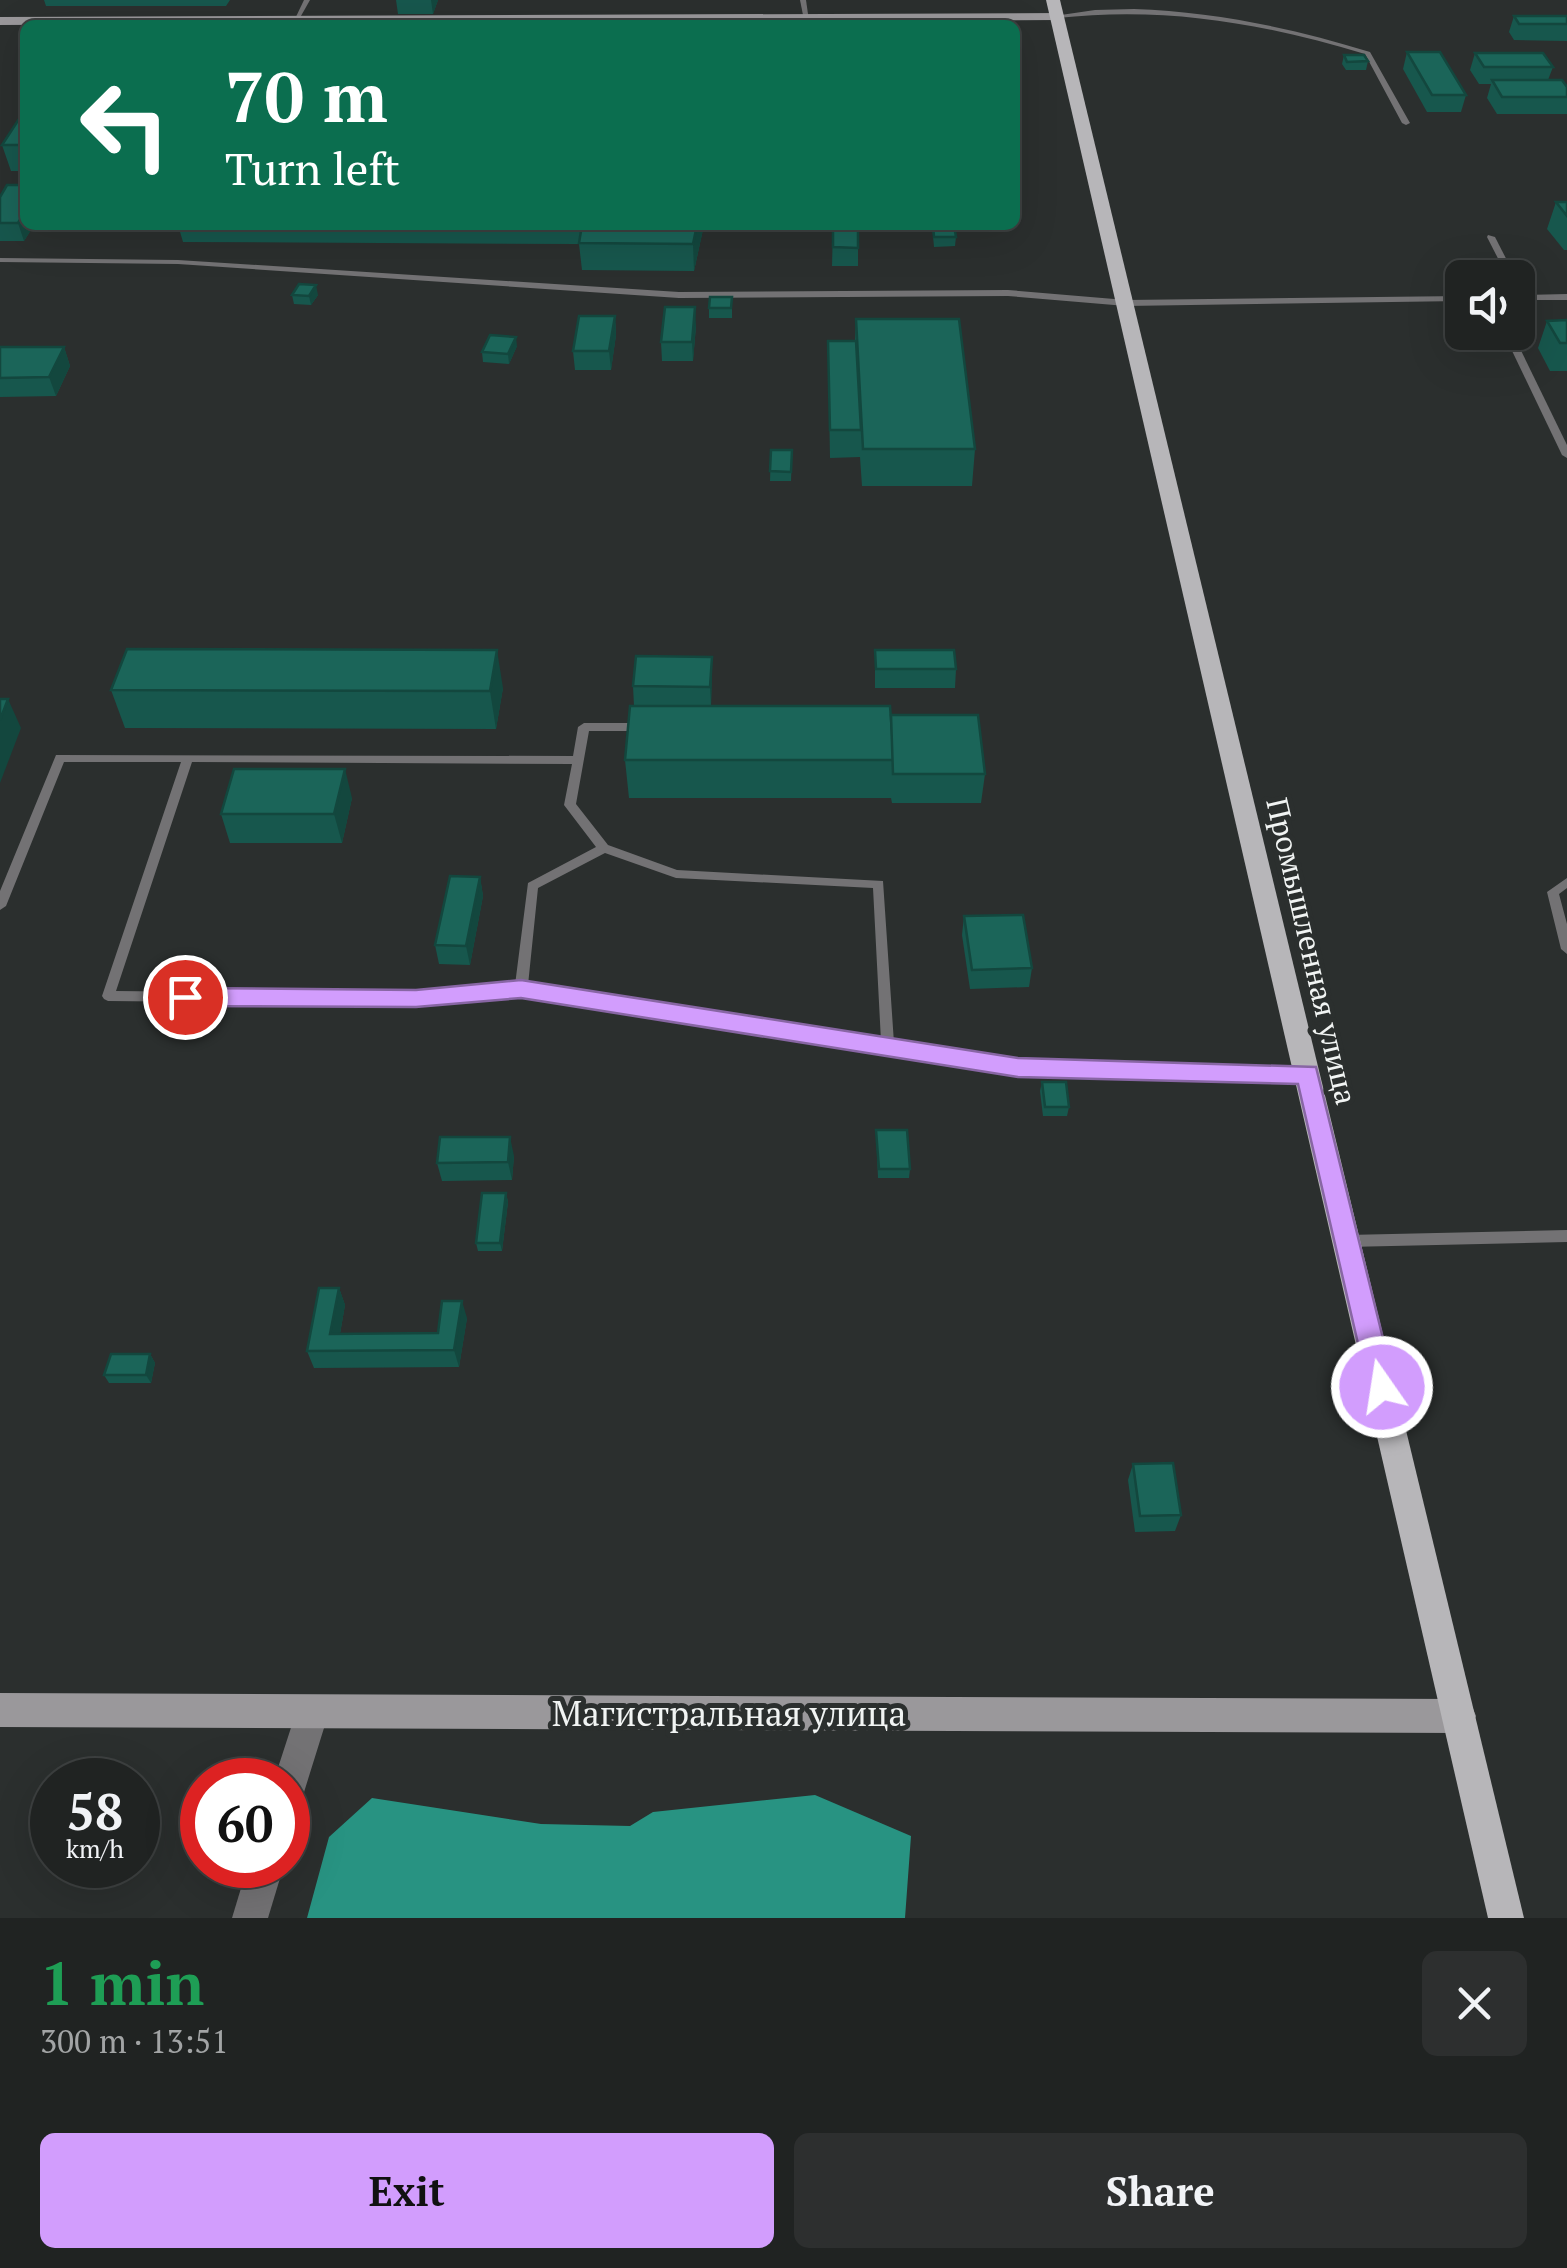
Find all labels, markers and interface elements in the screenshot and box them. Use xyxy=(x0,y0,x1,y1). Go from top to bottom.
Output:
text: 70 m xyxy=(225,49,388,142)
icon: left xyxy=(60,60,190,190)
text: Turn left xyxy=(225,138,400,198)
map controls xyxy=(1445,260,1535,350)
button: sound xyxy=(1445,260,1535,350)
street label: Промышленная улица xyxy=(1257,794,1367,1108)
pin xyxy=(143,955,228,1040)
icon: arrive xyxy=(158,970,213,1025)
position arrow xyxy=(1330,1335,1434,1439)
street label: Магистральная улица xyxy=(552,1690,906,1736)
speed limit sign: 60 xyxy=(180,1758,310,1888)
text: 58 xyxy=(67,1778,123,1844)
text: km/h xyxy=(66,1832,124,1865)
text: 1 min xyxy=(40,1943,204,2022)
button: close xyxy=(1422,1951,1527,2056)
text: 300 m · 13:51 xyxy=(40,2020,228,2062)
button: Exit xyxy=(40,2133,774,2248)
button: Share xyxy=(794,2133,1527,2248)

